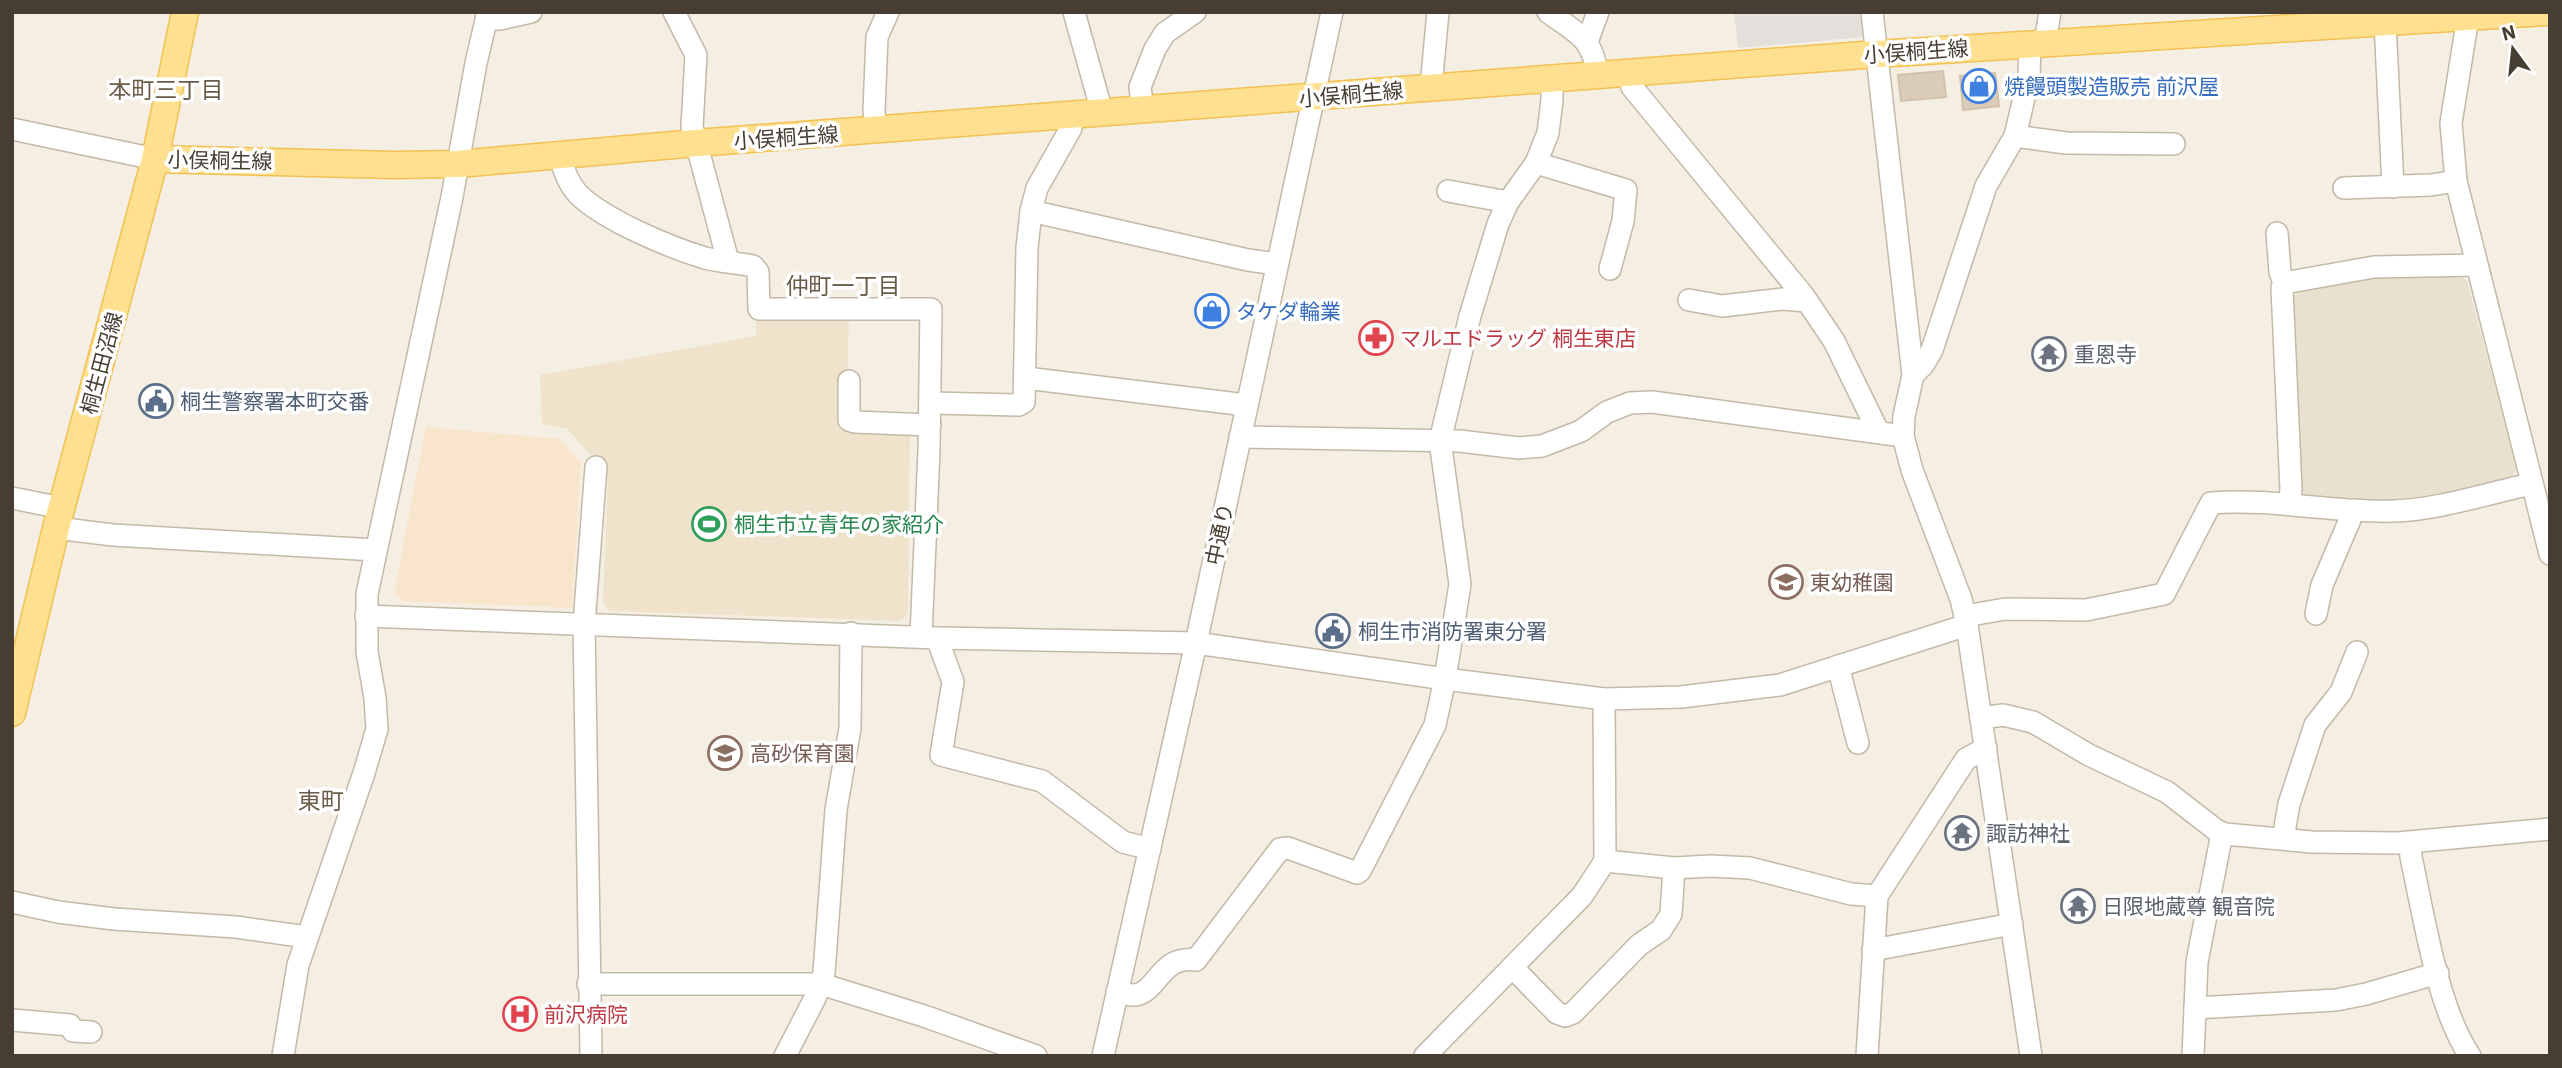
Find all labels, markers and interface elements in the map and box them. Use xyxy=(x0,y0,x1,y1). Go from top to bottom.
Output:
north arrow xyxy=(2478,14,2548,84)
text: N xyxy=(2499,19,2518,46)
street label: 小俣桐生線 xyxy=(1863,33,1969,69)
shop icon: 焼饅頭製造販売 前沢屋 xyxy=(1960,67,1998,105)
place label: 焼饅頭製造販売 前沢屋 xyxy=(2004,72,2219,100)
district label: 本町三丁目 xyxy=(109,74,224,104)
street label: 小俣桐生線 xyxy=(1297,75,1405,113)
street label: 小俣桐生線 xyxy=(733,119,839,155)
street label: 小俣桐生線 xyxy=(167,145,273,175)
district label: 仲町一丁目 xyxy=(786,270,901,300)
shop icon: タケダ輪業 xyxy=(1193,292,1231,330)
place label: タケダ輪業 xyxy=(1236,297,1341,325)
street label: 桐生田沼線 xyxy=(74,309,128,417)
pharmacy icon: マルエドラッグ 桐生東店 xyxy=(1357,319,1395,357)
place label: マルエドラッグ 桐生東店 xyxy=(1400,324,1636,352)
temple icon: 重恩寺 xyxy=(2030,335,2068,373)
place label: 重恩寺 xyxy=(2074,340,2137,368)
public building icon: 桐生警察署本町交番 xyxy=(137,382,175,420)
place label: 桐生警察署本町交番 xyxy=(180,387,369,415)
street label: 中通り xyxy=(1199,500,1239,568)
sports icon: 桐生市立青年の家紹介 xyxy=(690,505,728,543)
place label: 桐生市立青年の家紹介 xyxy=(734,510,944,538)
school or university icon: 東幼稚園 xyxy=(1767,563,1805,601)
place label: 東幼稚園 xyxy=(1810,568,1894,596)
public building icon: 桐生市消防署東分署 xyxy=(1314,612,1352,650)
place label: 桐生市消防署東分署 xyxy=(1358,617,1547,645)
school or university icon: 高砂保育園 xyxy=(706,734,744,772)
place label: 高砂保育園 xyxy=(750,739,855,767)
district label: 東町 xyxy=(298,785,344,815)
temple icon: 諏訪神社 xyxy=(1943,814,1981,852)
place label: 諏訪神社 xyxy=(1986,819,2070,847)
temple icon: 日限地蔵尊 観音院 xyxy=(2059,887,2097,925)
place label: 日限地蔵尊 観音院 xyxy=(2102,892,2275,920)
hospital icon: 前沢病院 xyxy=(501,995,539,1033)
place label: 前沢病院 xyxy=(544,1000,628,1028)

